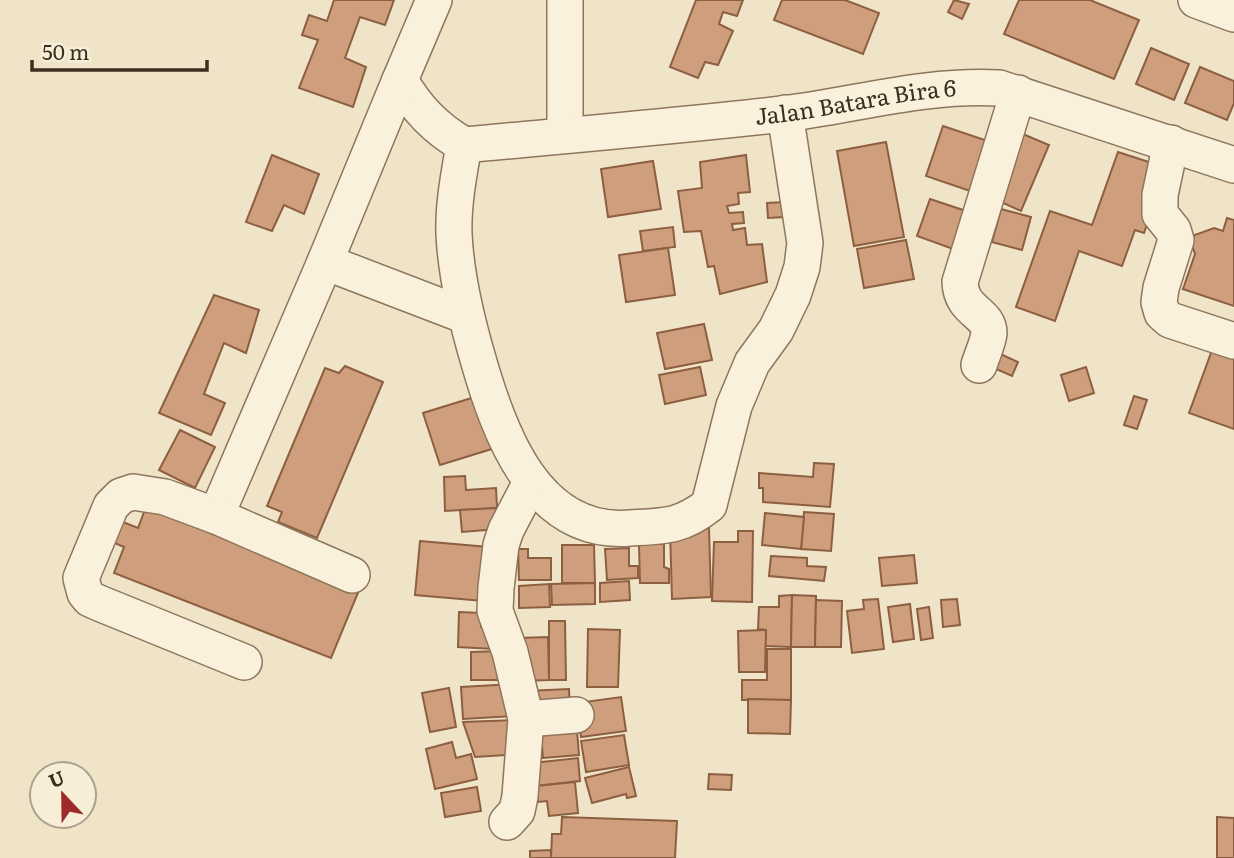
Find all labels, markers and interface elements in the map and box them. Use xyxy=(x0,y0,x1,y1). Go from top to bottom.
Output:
scale bar xyxy=(32,28,206,72)
text: 50 m xyxy=(42,35,89,66)
street label: Jalan Batara Bira 6 xyxy=(753,69,957,132)
north arrow xyxy=(28,760,98,830)
text: U xyxy=(44,763,68,794)

